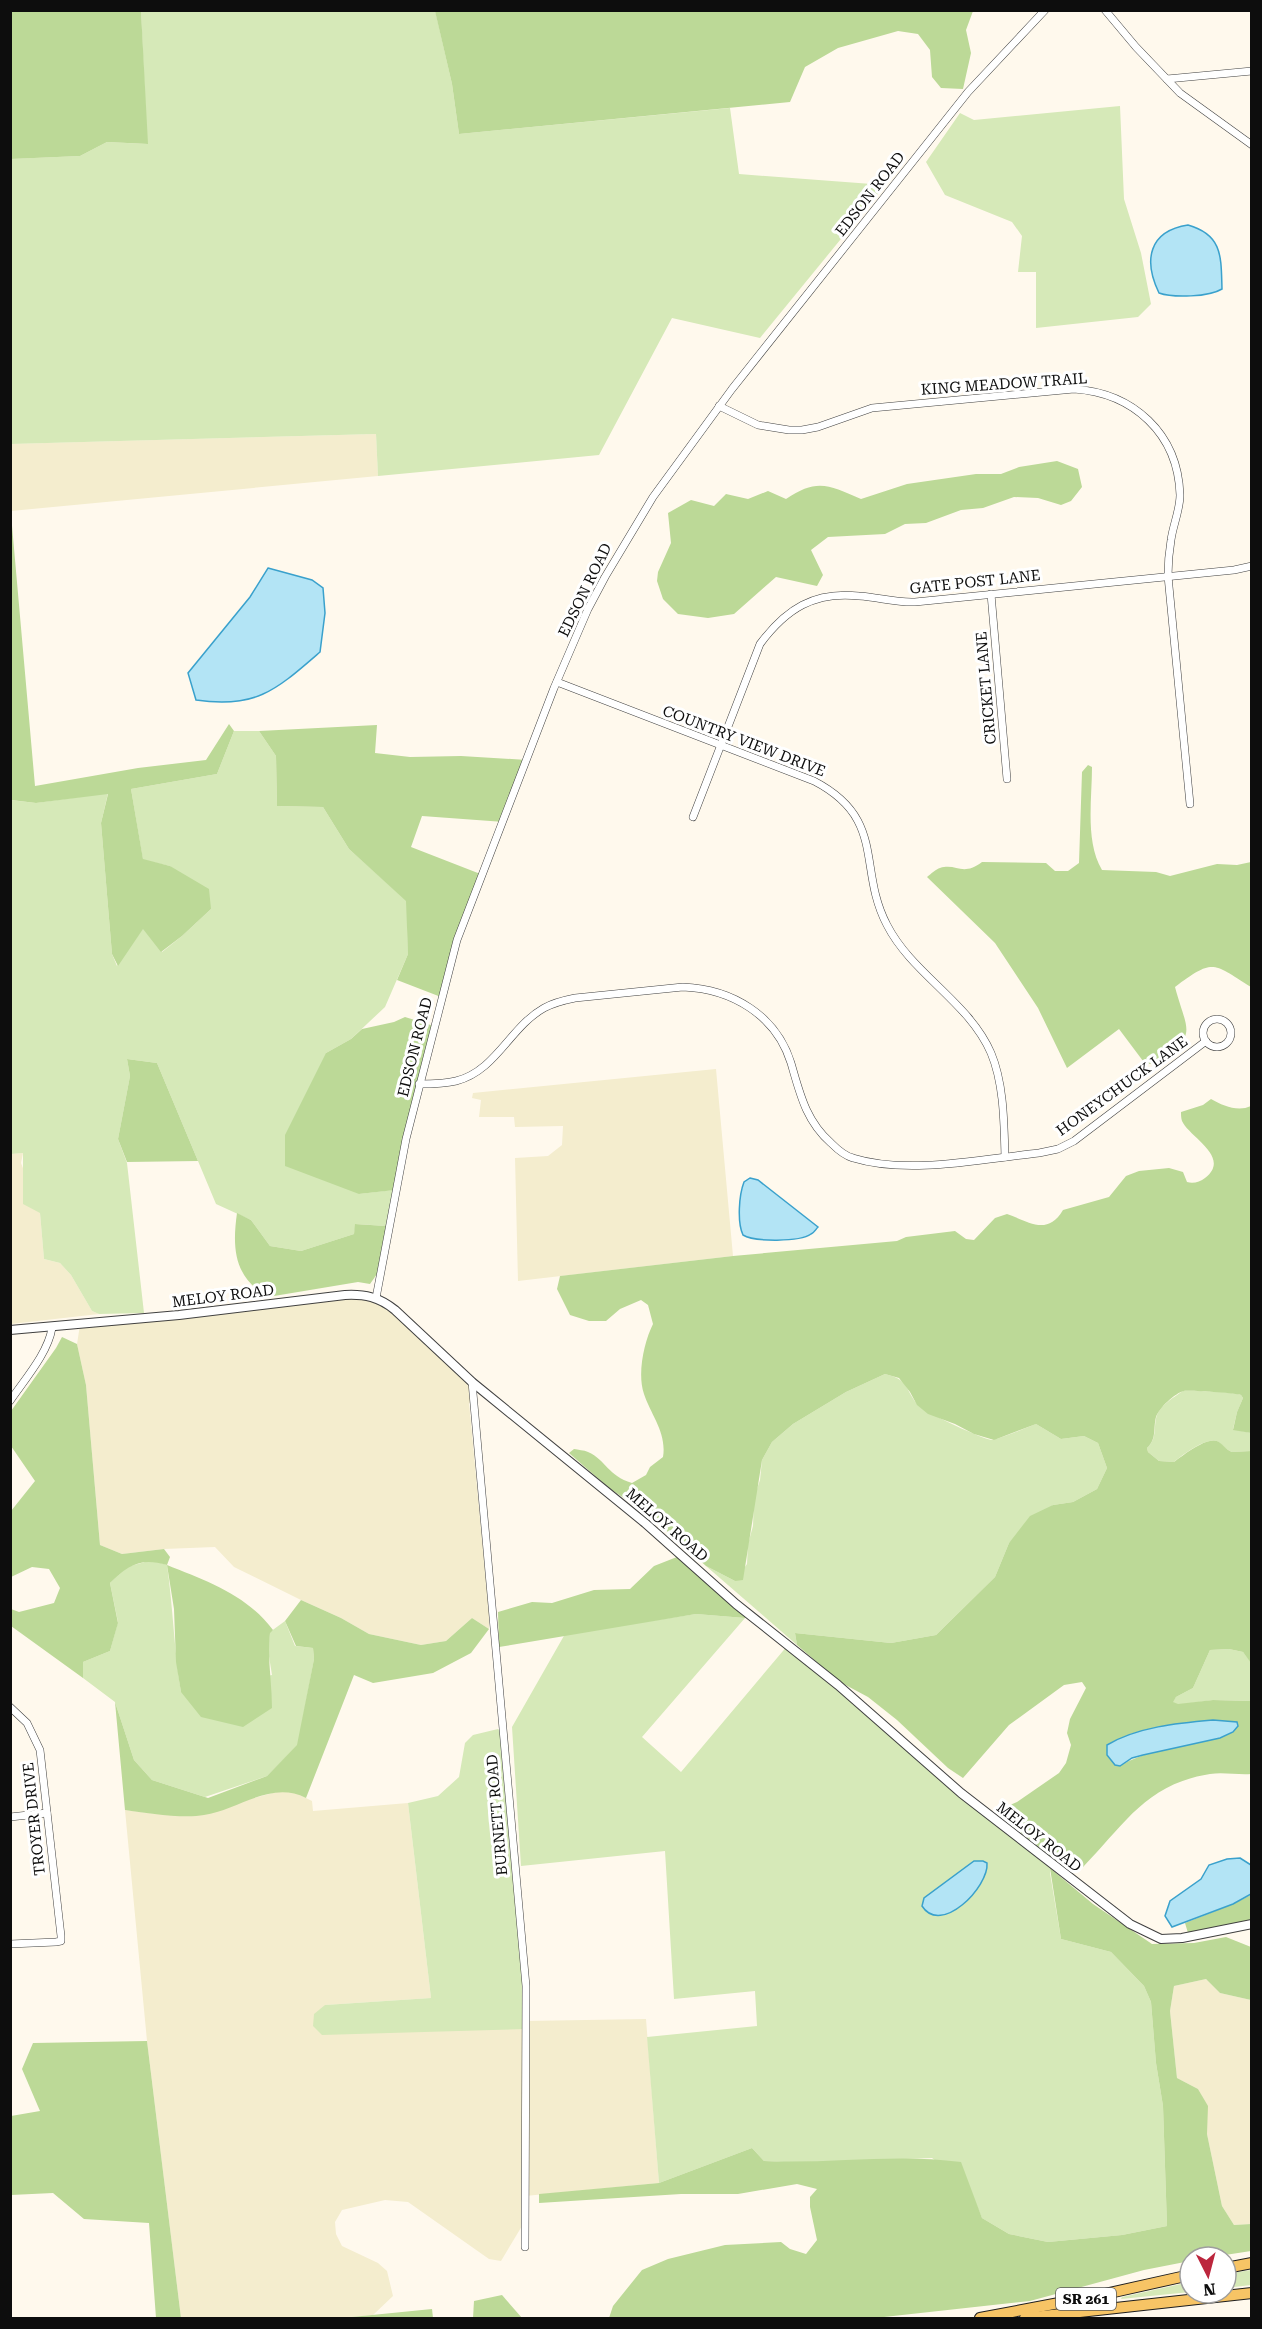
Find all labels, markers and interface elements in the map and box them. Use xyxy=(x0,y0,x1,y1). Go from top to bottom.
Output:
street label: EDSON ROAD xyxy=(831,148,909,240)
street label: KING MEADOW TRAIL xyxy=(920,369,1088,399)
street label: EDSON ROAD xyxy=(555,540,615,640)
street label: GATE POST LANE xyxy=(909,566,1041,598)
street label: CRICKET LANE xyxy=(972,631,1000,745)
street label: COUNTRY VIEW DRIVE xyxy=(660,702,828,780)
street label: EDSON ROAD xyxy=(394,995,436,1099)
street label: HONEYCHUCK LANE xyxy=(1053,1032,1191,1140)
street label: MELOY ROAD xyxy=(171,1281,275,1311)
street label: MELOY ROAD xyxy=(622,1485,712,1565)
street label: BURNETT ROAD xyxy=(483,1753,511,1877)
street label: TROYER DRIVE xyxy=(19,1762,49,1876)
street label: MELOY ROAD xyxy=(993,1798,1085,1876)
north arrow xyxy=(1178,2245,1238,2305)
text: N xyxy=(1202,2279,1217,2300)
road number: SR 261 xyxy=(1056,2288,1116,2310)

